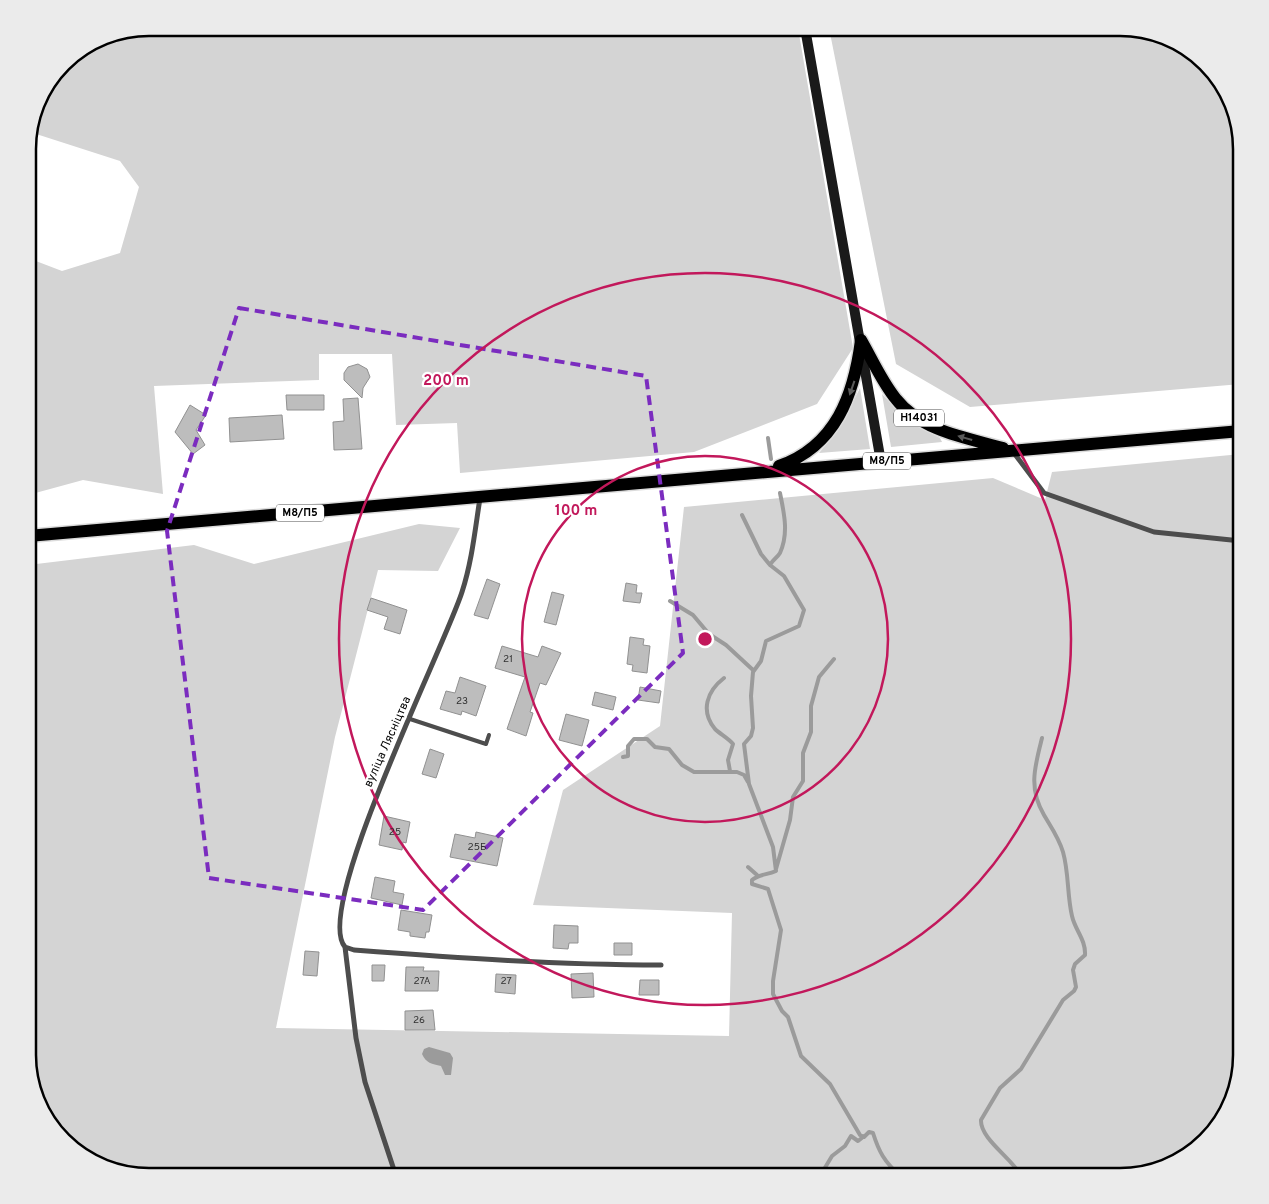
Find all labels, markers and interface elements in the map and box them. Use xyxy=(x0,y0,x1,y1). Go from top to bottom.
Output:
text: 200 m xyxy=(423,372,469,391)
one-way arrow xyxy=(848,381,856,396)
road number: Н14031 xyxy=(894,409,944,426)
one-way arrow xyxy=(958,433,973,441)
road number: М8/П5 xyxy=(863,452,911,470)
text: 100 m xyxy=(555,502,597,521)
road number: М8/П5 xyxy=(276,504,324,522)
centre of rings xyxy=(696,630,714,648)
house number: 21 xyxy=(503,653,513,666)
street label: вуліца Лясніцтва xyxy=(361,694,415,790)
house number: 23 xyxy=(456,695,468,708)
house number: 25 xyxy=(389,826,401,839)
house number: 25Б xyxy=(468,841,486,854)
house number: 27А xyxy=(414,975,431,988)
house number: 27 xyxy=(500,975,512,988)
house number: 26 xyxy=(413,1014,425,1027)

